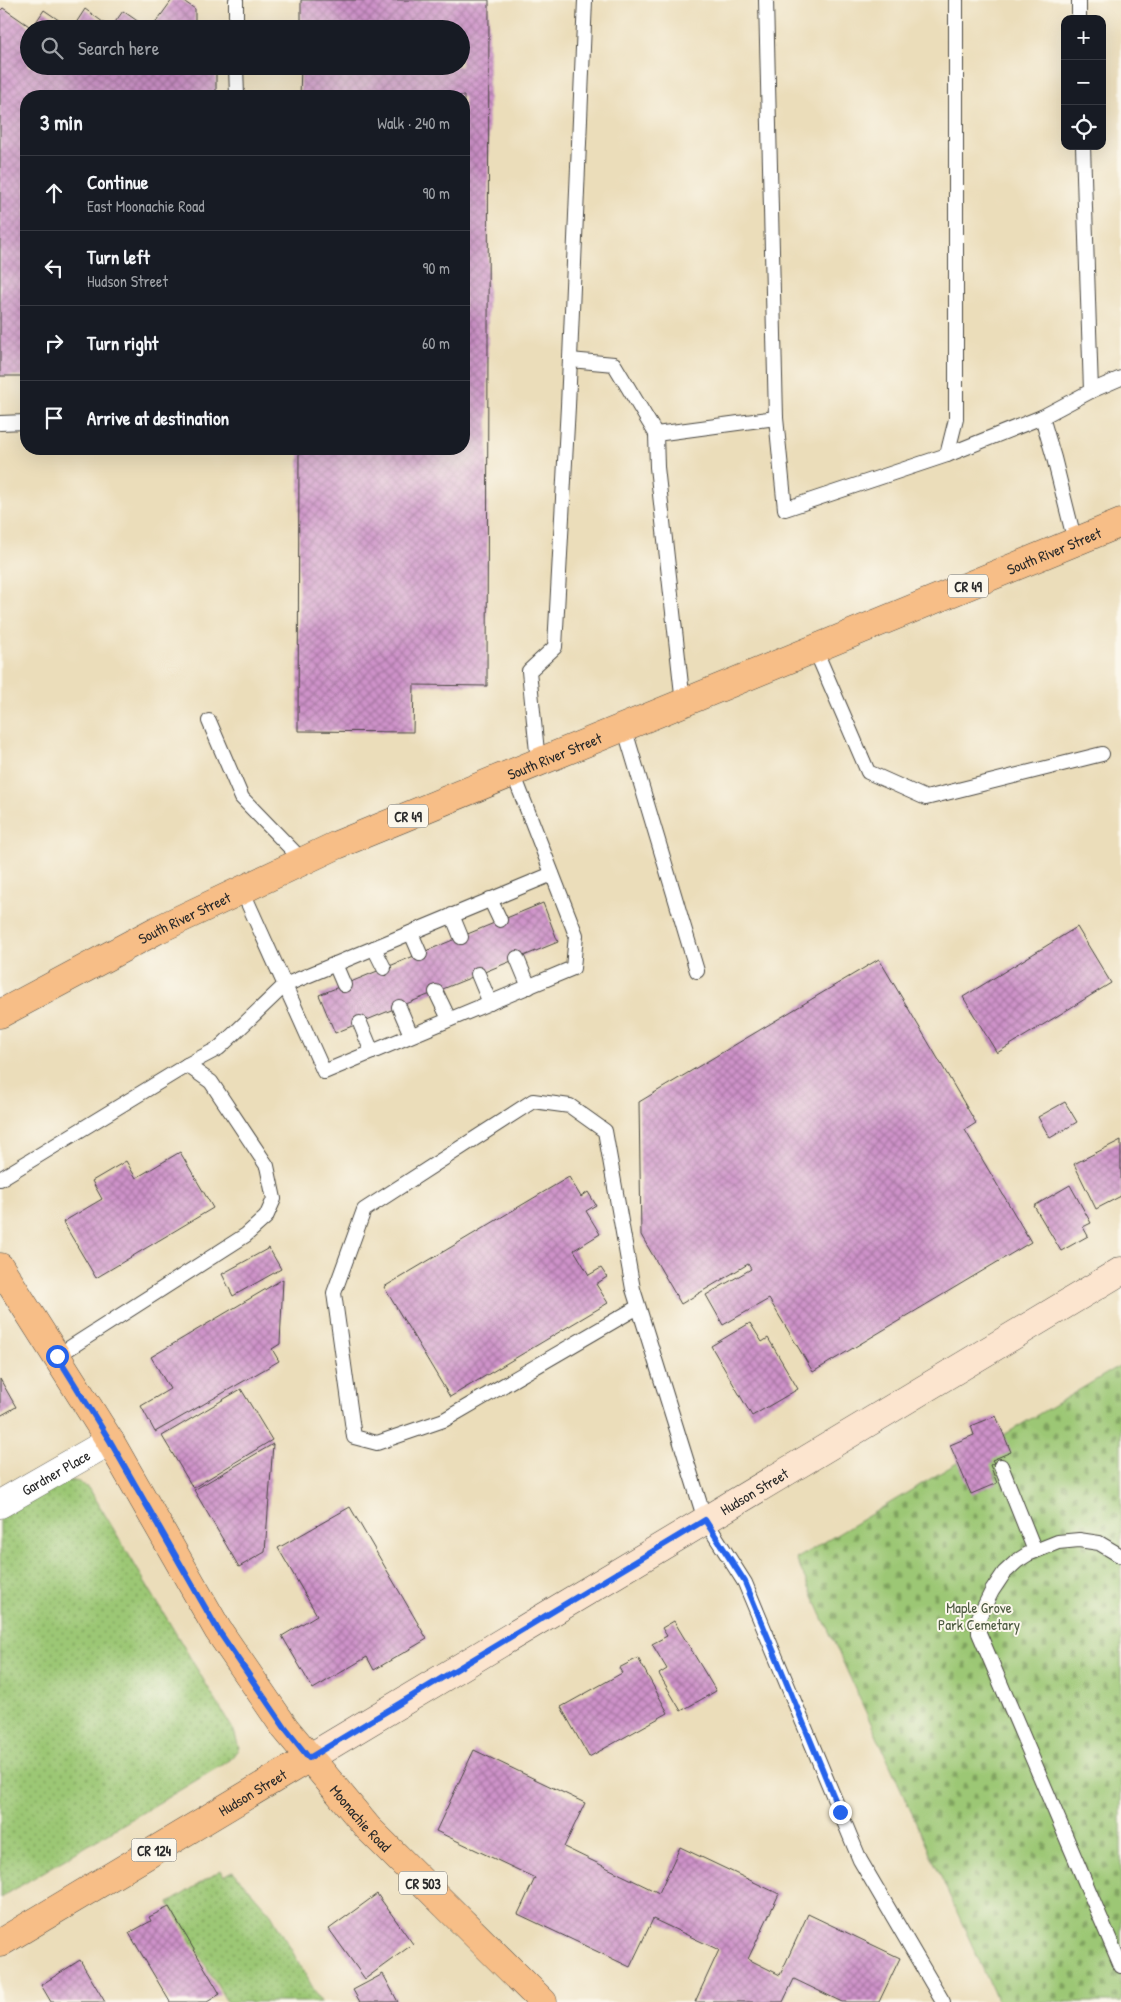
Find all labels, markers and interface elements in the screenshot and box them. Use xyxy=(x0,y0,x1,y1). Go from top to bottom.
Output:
map controls xyxy=(1061,15,1106,150)
button: + xyxy=(1061,15,1106,60)
search box xyxy=(20,20,470,75)
icon: search xyxy=(38,34,66,62)
text: Search here xyxy=(78,35,159,61)
button: − xyxy=(1061,60,1106,105)
button: locate xyxy=(1061,105,1106,150)
text: 3 min xyxy=(40,108,83,137)
text: Walk · 240 m xyxy=(377,112,450,134)
text: Continue xyxy=(87,169,148,195)
icon: ahead xyxy=(40,179,68,207)
text: 90 m xyxy=(422,182,450,204)
text: East Moonachie Road xyxy=(87,195,204,217)
text: Turn left xyxy=(87,244,150,270)
icon: left xyxy=(40,254,68,282)
text: 90 m xyxy=(422,257,450,279)
text: Hudson Street xyxy=(87,270,168,292)
icon: right xyxy=(40,329,68,357)
text: Turn right xyxy=(87,330,158,356)
text: 60 m xyxy=(422,332,450,354)
icon: arrive xyxy=(40,404,68,432)
text: Arrive at destination xyxy=(87,405,229,431)
street label: South River Street xyxy=(1003,522,1105,579)
road number: CR 49 xyxy=(948,574,988,598)
street label: South River Street xyxy=(504,727,605,785)
road number: CR 49 xyxy=(388,804,428,828)
street label: South River Street xyxy=(134,886,235,949)
route start xyxy=(46,1345,69,1368)
street label: Gardner Place xyxy=(17,1444,94,1500)
street label: Hudson Street xyxy=(716,1462,793,1520)
park label: Maple Grove Park Cemetary xyxy=(938,1597,1020,1635)
street label: Hudson Street xyxy=(214,1763,291,1820)
street label: Moonachie Road xyxy=(326,1780,396,1856)
route end xyxy=(829,1801,852,1824)
road number: CR 124 xyxy=(132,1838,176,1862)
road number: CR 503 xyxy=(399,1872,447,1895)

